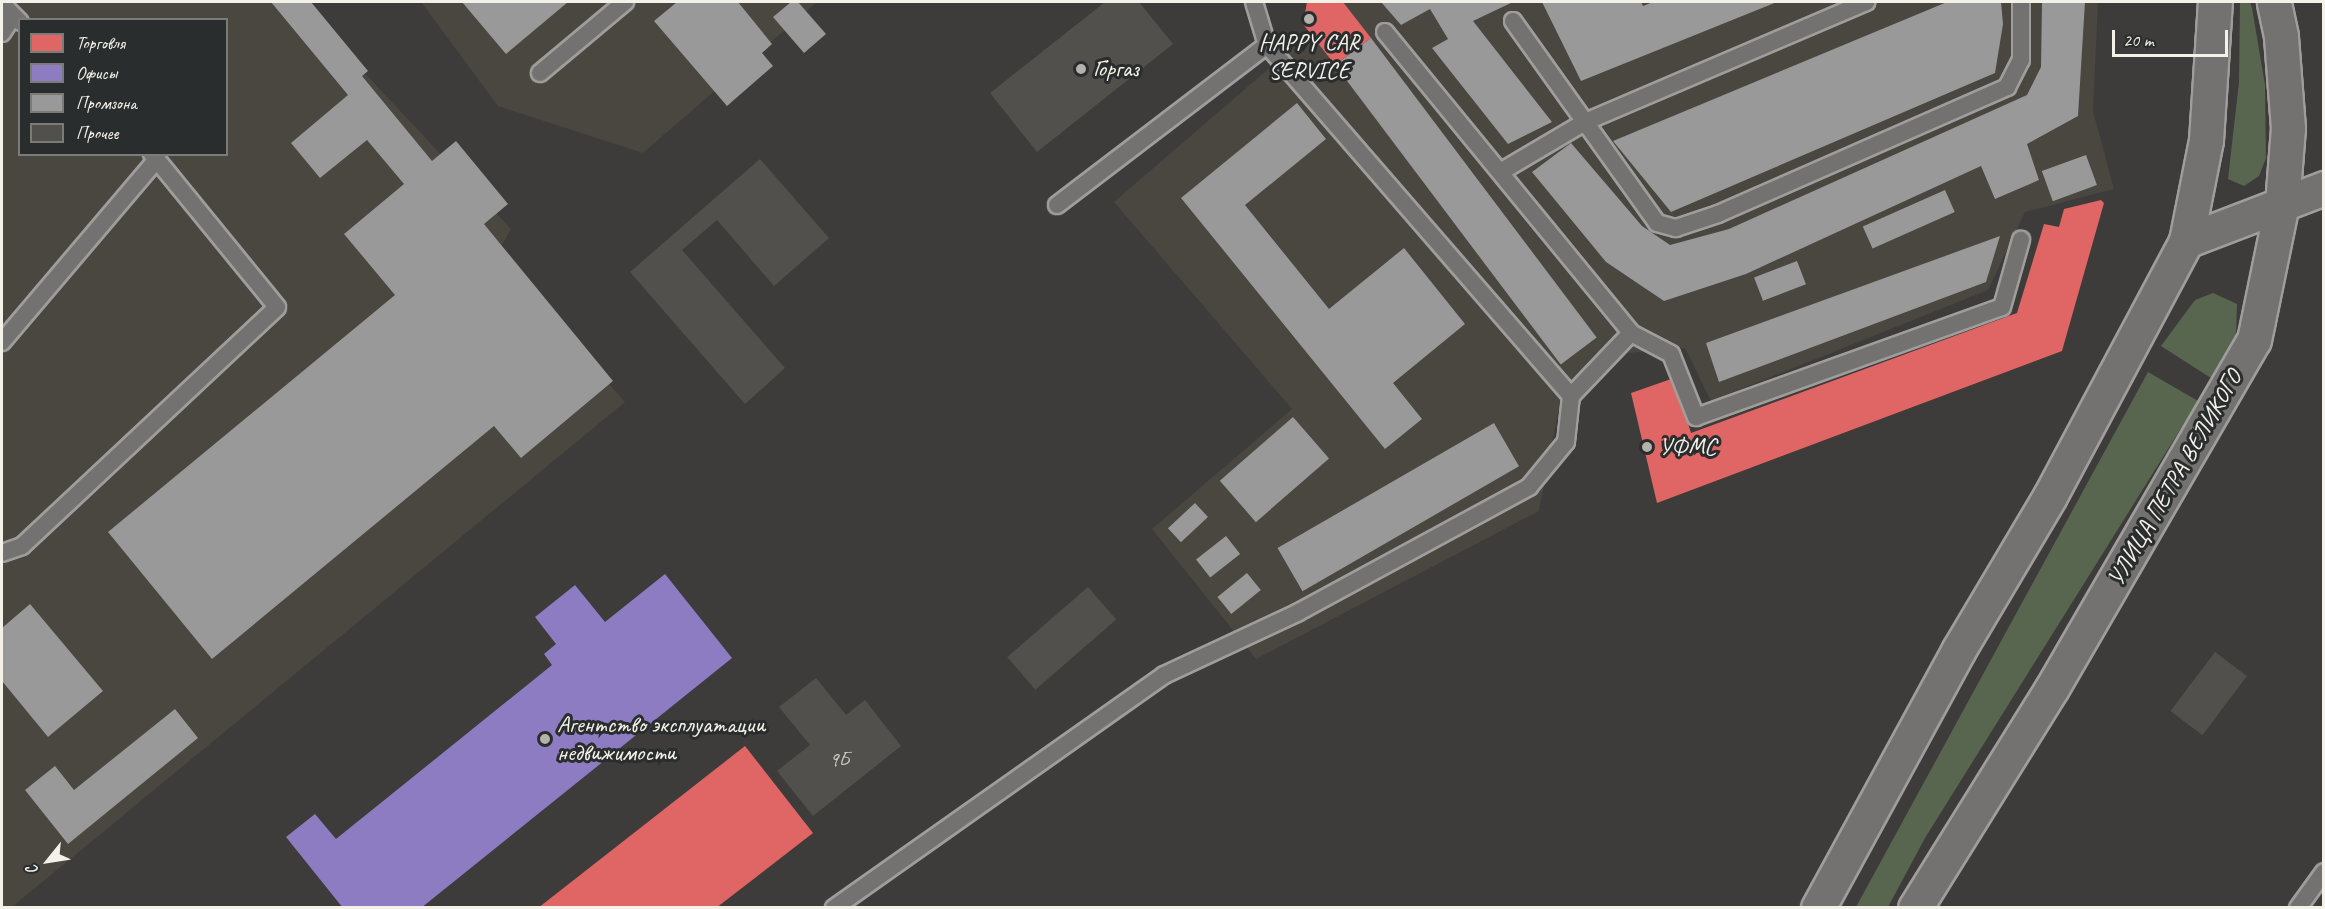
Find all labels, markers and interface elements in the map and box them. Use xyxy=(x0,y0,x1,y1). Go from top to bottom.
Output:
marker: HAPPY CAR SERVICE xyxy=(1302,12,1316,26)
legend xyxy=(18,18,228,156)
scale bar xyxy=(2115,18,2230,56)
place label: HAPPY CAR SERVICE xyxy=(1259,29,1359,85)
text: 20 m xyxy=(2123,29,2154,51)
text: Торговля xyxy=(76,32,125,54)
place label: Горгаз xyxy=(1093,55,1138,83)
text: Офисы xyxy=(76,62,117,84)
marker: Горгаз xyxy=(1074,62,1088,76)
text: Промзона xyxy=(76,92,137,114)
text: Прочее xyxy=(76,122,118,144)
street label: УЛИЦА ПЕТРА ВЕЛИКОГО xyxy=(2102,366,2248,590)
place label: УФМС xyxy=(1659,433,1716,461)
marker: УФМС xyxy=(1640,440,1654,454)
place label: Агентство эксплуатации недвижимости xyxy=(557,711,765,767)
marker: Агентство эксплуатации недвижимости xyxy=(538,732,552,746)
house number: 9Б xyxy=(829,746,849,772)
north arrow xyxy=(18,831,78,891)
text: С xyxy=(22,862,43,878)

